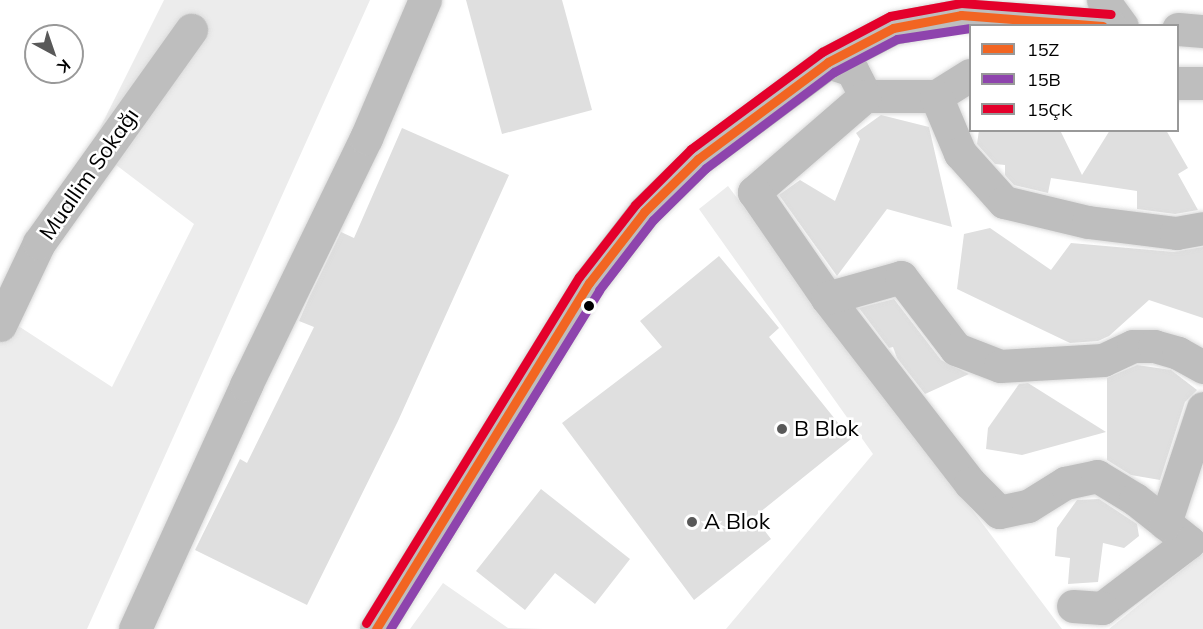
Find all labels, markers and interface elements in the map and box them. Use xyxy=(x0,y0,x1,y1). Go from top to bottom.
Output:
north arrow xyxy=(24,24,84,84)
legend xyxy=(969,24,1179,132)
text: 15Z xyxy=(1027,38,1059,61)
text: K xyxy=(54,55,75,77)
text: 15B xyxy=(1027,68,1061,91)
text: 15ÇK xyxy=(1027,98,1072,121)
street label: Muallim Sokağı xyxy=(34,103,144,245)
unlabelled marker xyxy=(583,300,595,312)
place label: B Blok xyxy=(794,416,859,442)
marker: B Blok xyxy=(775,422,789,436)
place label: A Blok xyxy=(704,509,770,535)
marker: A Blok xyxy=(685,515,699,529)

